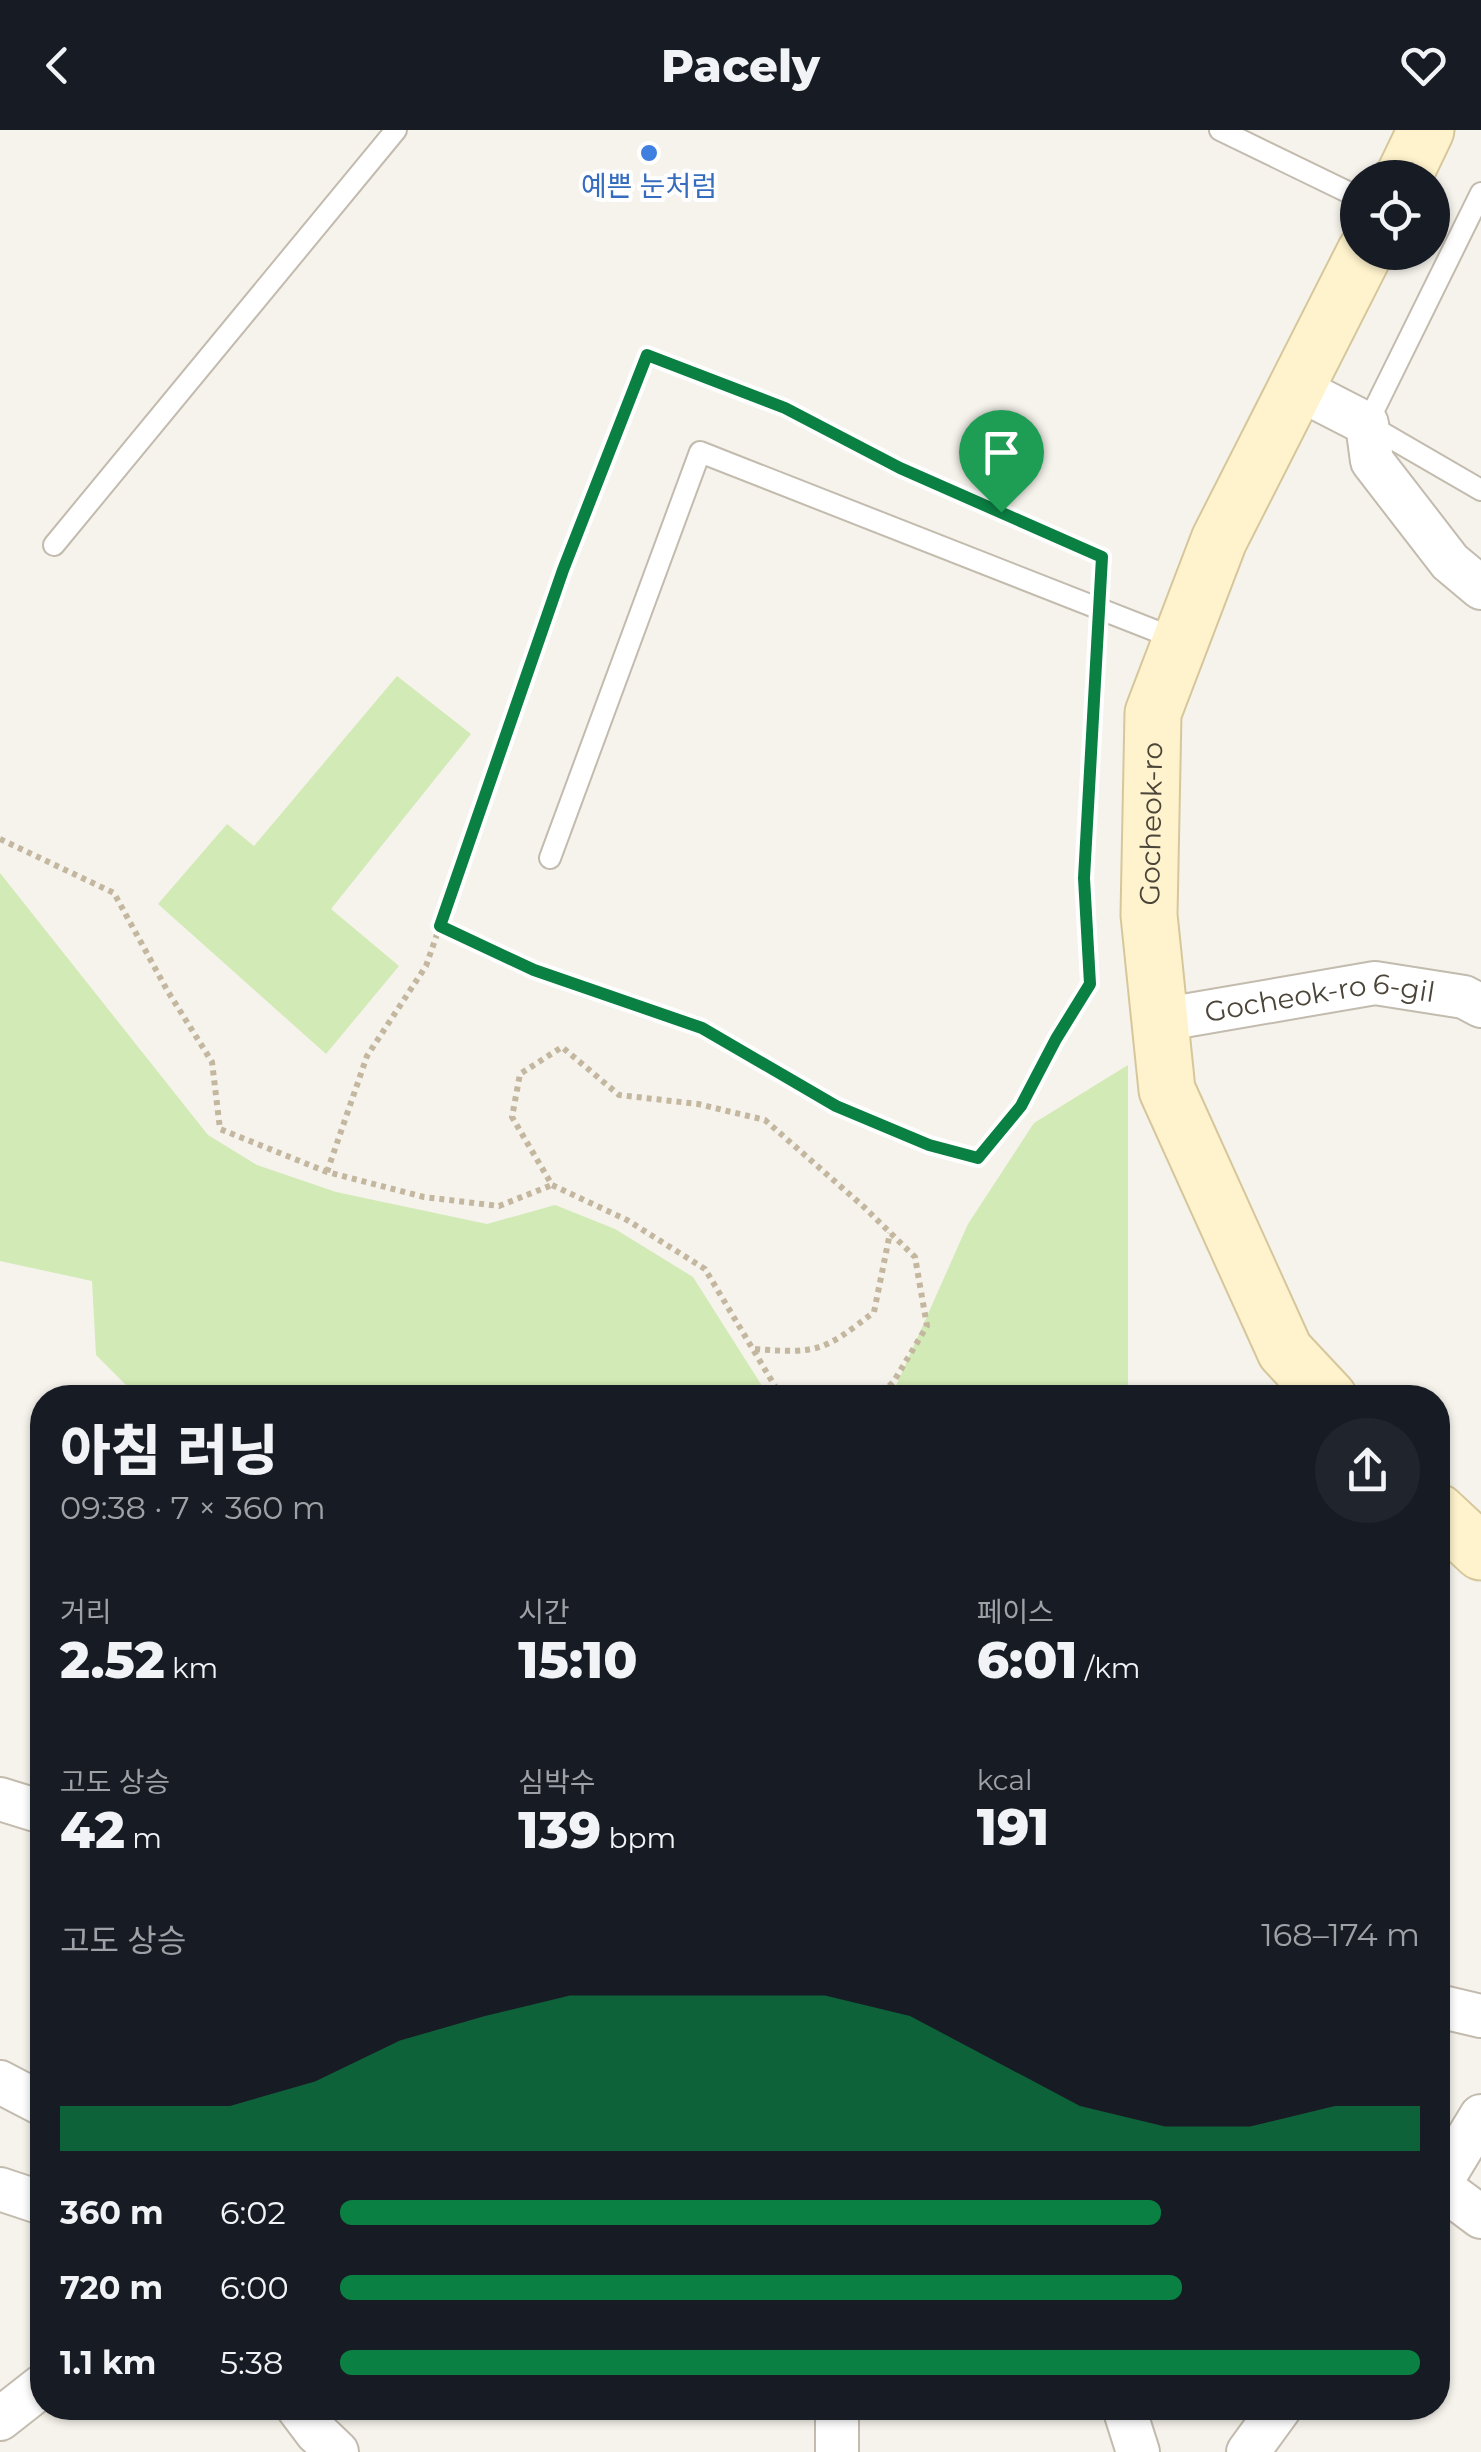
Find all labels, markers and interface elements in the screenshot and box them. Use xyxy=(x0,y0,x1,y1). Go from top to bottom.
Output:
icon: back xyxy=(30,38,85,93)
text: Pacely xyxy=(661,38,820,93)
icon: heart xyxy=(1396,38,1451,93)
marker: 예쁜 눈처럼 xyxy=(638,142,660,164)
map controls xyxy=(1340,160,1450,270)
button: locate xyxy=(1340,160,1450,270)
place label: 예쁜 눈처럼 xyxy=(581,169,717,203)
pin xyxy=(959,410,1044,513)
icon: arrive xyxy=(974,425,1029,480)
street label: Gocheok-ro xyxy=(1132,742,1169,906)
street label: Gocheok-ro 6-gil xyxy=(1202,966,1437,1029)
text: 아침 러닝 xyxy=(60,1417,278,1484)
button: share xyxy=(1315,1418,1420,1523)
text: 09:38 · 7 × 360 m xyxy=(60,1488,326,1527)
text: 거리 xyxy=(60,1595,112,1629)
text: 시간 xyxy=(518,1595,570,1629)
text: 페이스 xyxy=(977,1595,1054,1629)
text: 2.52 xyxy=(60,1630,165,1691)
text: 15:10 xyxy=(518,1630,638,1691)
text: 6:01 xyxy=(977,1630,1077,1691)
text: km xyxy=(165,1651,218,1685)
text: /km xyxy=(1077,1651,1141,1685)
text: kcal xyxy=(977,1763,1033,1797)
text: 고도 상승 xyxy=(60,1765,170,1799)
text: 심박수 xyxy=(518,1765,596,1799)
text: 191 xyxy=(977,1797,1049,1858)
text: 42 xyxy=(60,1800,125,1861)
text: 139 xyxy=(518,1800,601,1861)
text: m xyxy=(125,1821,162,1855)
text: bpm xyxy=(601,1821,676,1855)
text: 168–174 m xyxy=(1261,1915,1420,1954)
text: 고도 상승 xyxy=(60,1921,186,1960)
text: 360 m xyxy=(60,2193,164,2232)
text: 6:02 xyxy=(220,2193,286,2232)
text: 720 m xyxy=(60,2268,163,2307)
text: 6:00 xyxy=(220,2268,289,2307)
text: 1.1 km xyxy=(60,2343,156,2382)
text: 5:38 xyxy=(220,2343,283,2382)

